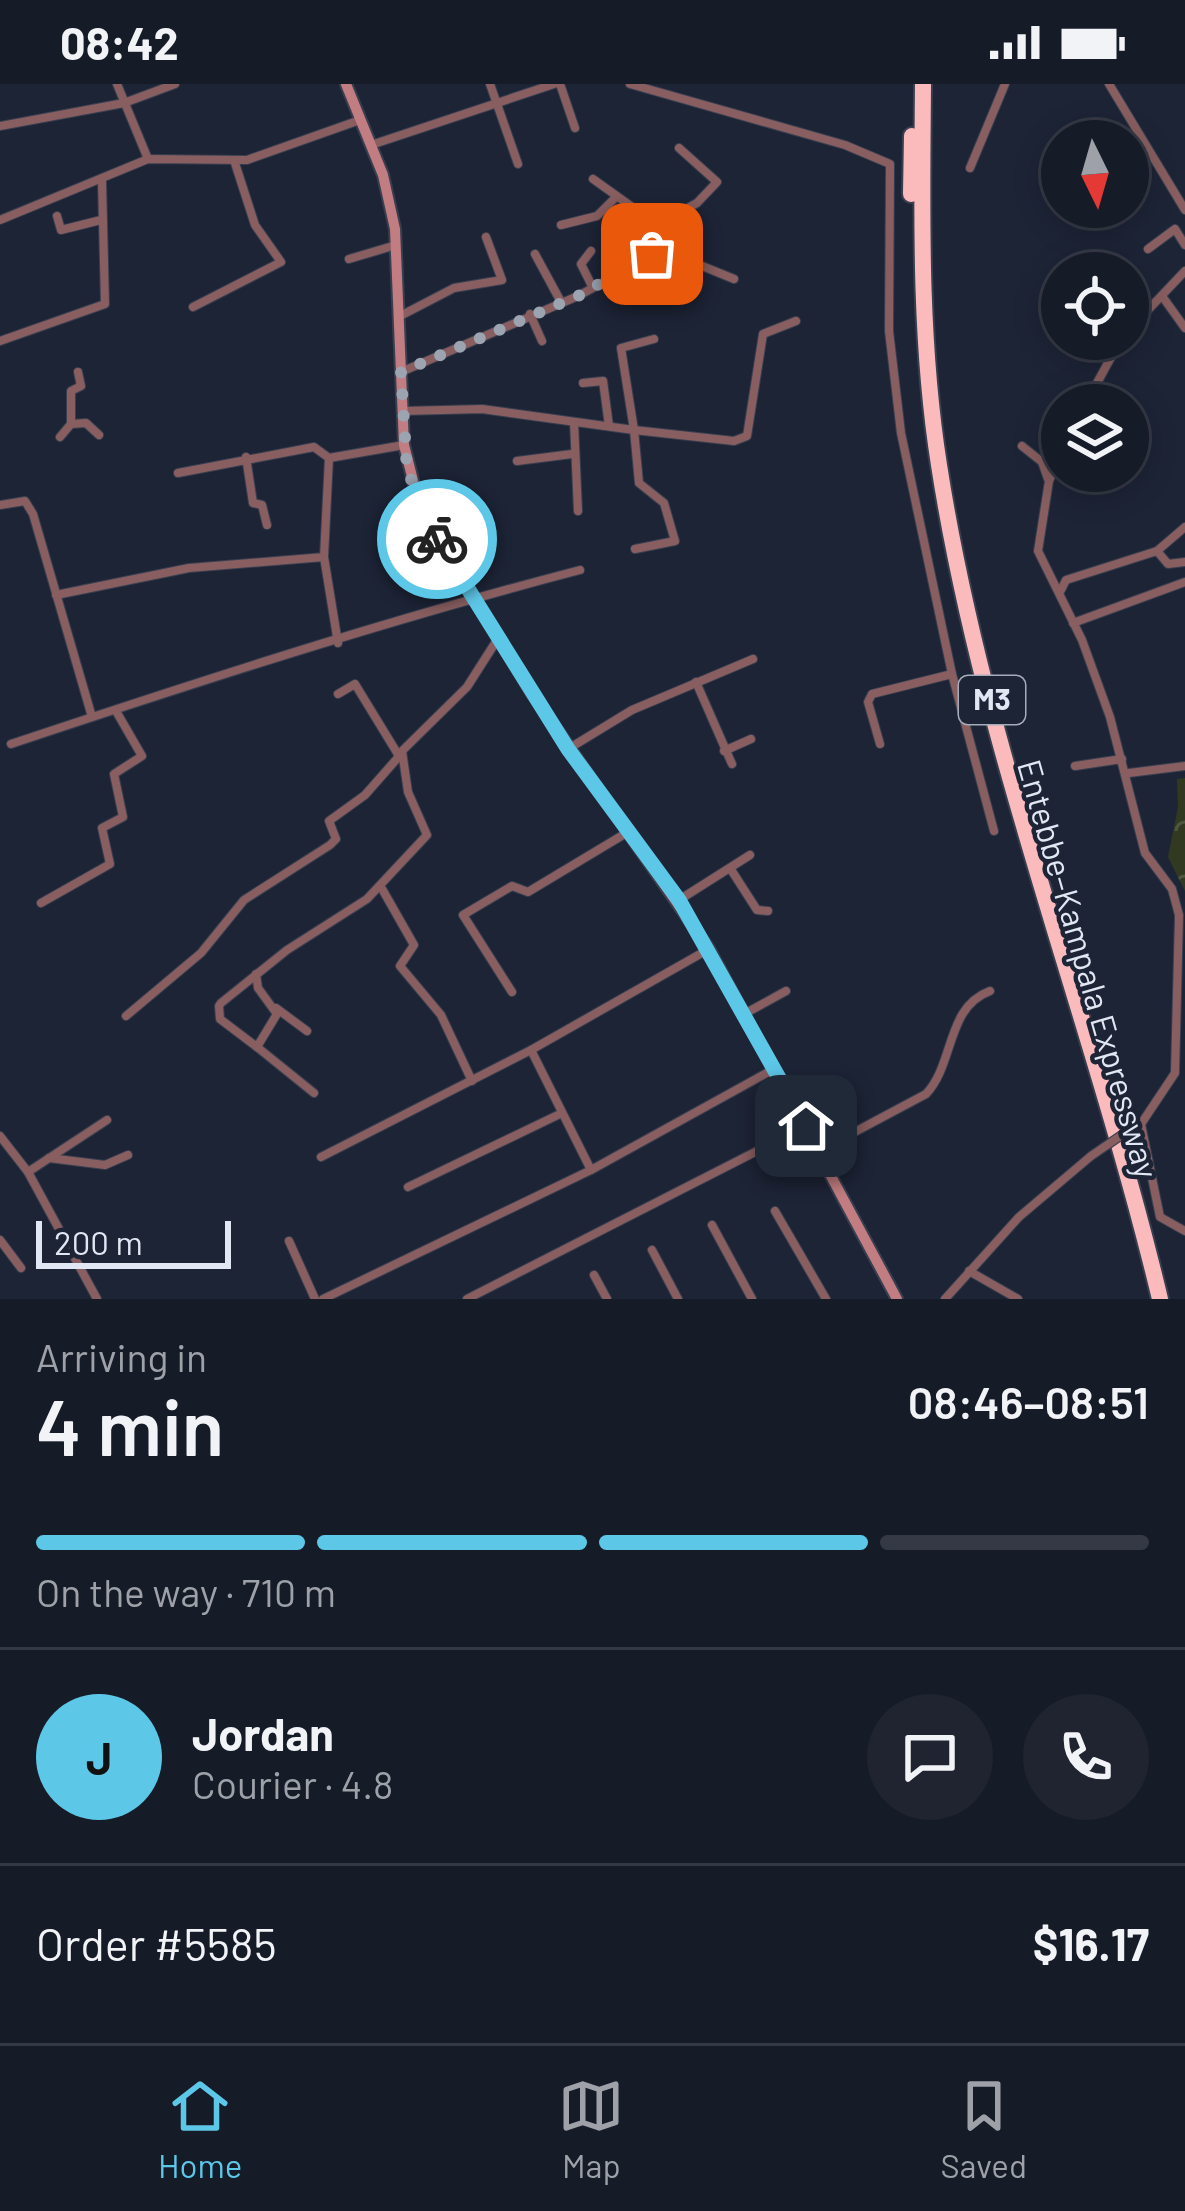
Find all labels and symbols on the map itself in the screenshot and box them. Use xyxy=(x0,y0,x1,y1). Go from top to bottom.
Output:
north arrow xyxy=(1041,120,1149,228)
pin xyxy=(601,203,703,305)
courier xyxy=(377,479,497,599)
road number: M3 xyxy=(959,676,1025,724)
street label: Entebbe–Kampala Expressway xyxy=(1010,755,1168,1183)
pin xyxy=(755,1075,857,1177)
scale bar xyxy=(36,1215,231,1268)

